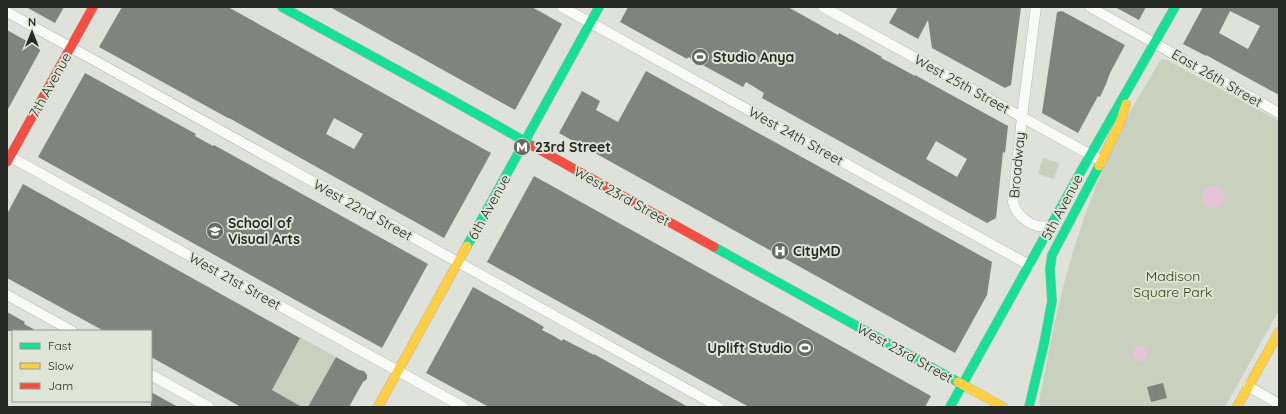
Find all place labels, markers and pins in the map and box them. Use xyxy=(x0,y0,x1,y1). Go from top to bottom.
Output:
sports icon: Studio Anya xyxy=(690,47,710,67)
place label: Studio Anya xyxy=(713,48,794,66)
metro station icon: 23rd Street xyxy=(512,137,532,157)
place label: 23rd Street xyxy=(535,138,611,156)
place label: School of Visual Arts xyxy=(228,214,300,248)
school or university icon: School of Visual Arts xyxy=(205,221,225,241)
hospital icon: CityMD xyxy=(770,241,790,261)
place label: CityMD xyxy=(793,242,841,260)
sports icon: Uplift Studio xyxy=(795,338,815,358)
place label: Uplift Studio xyxy=(707,339,792,357)

